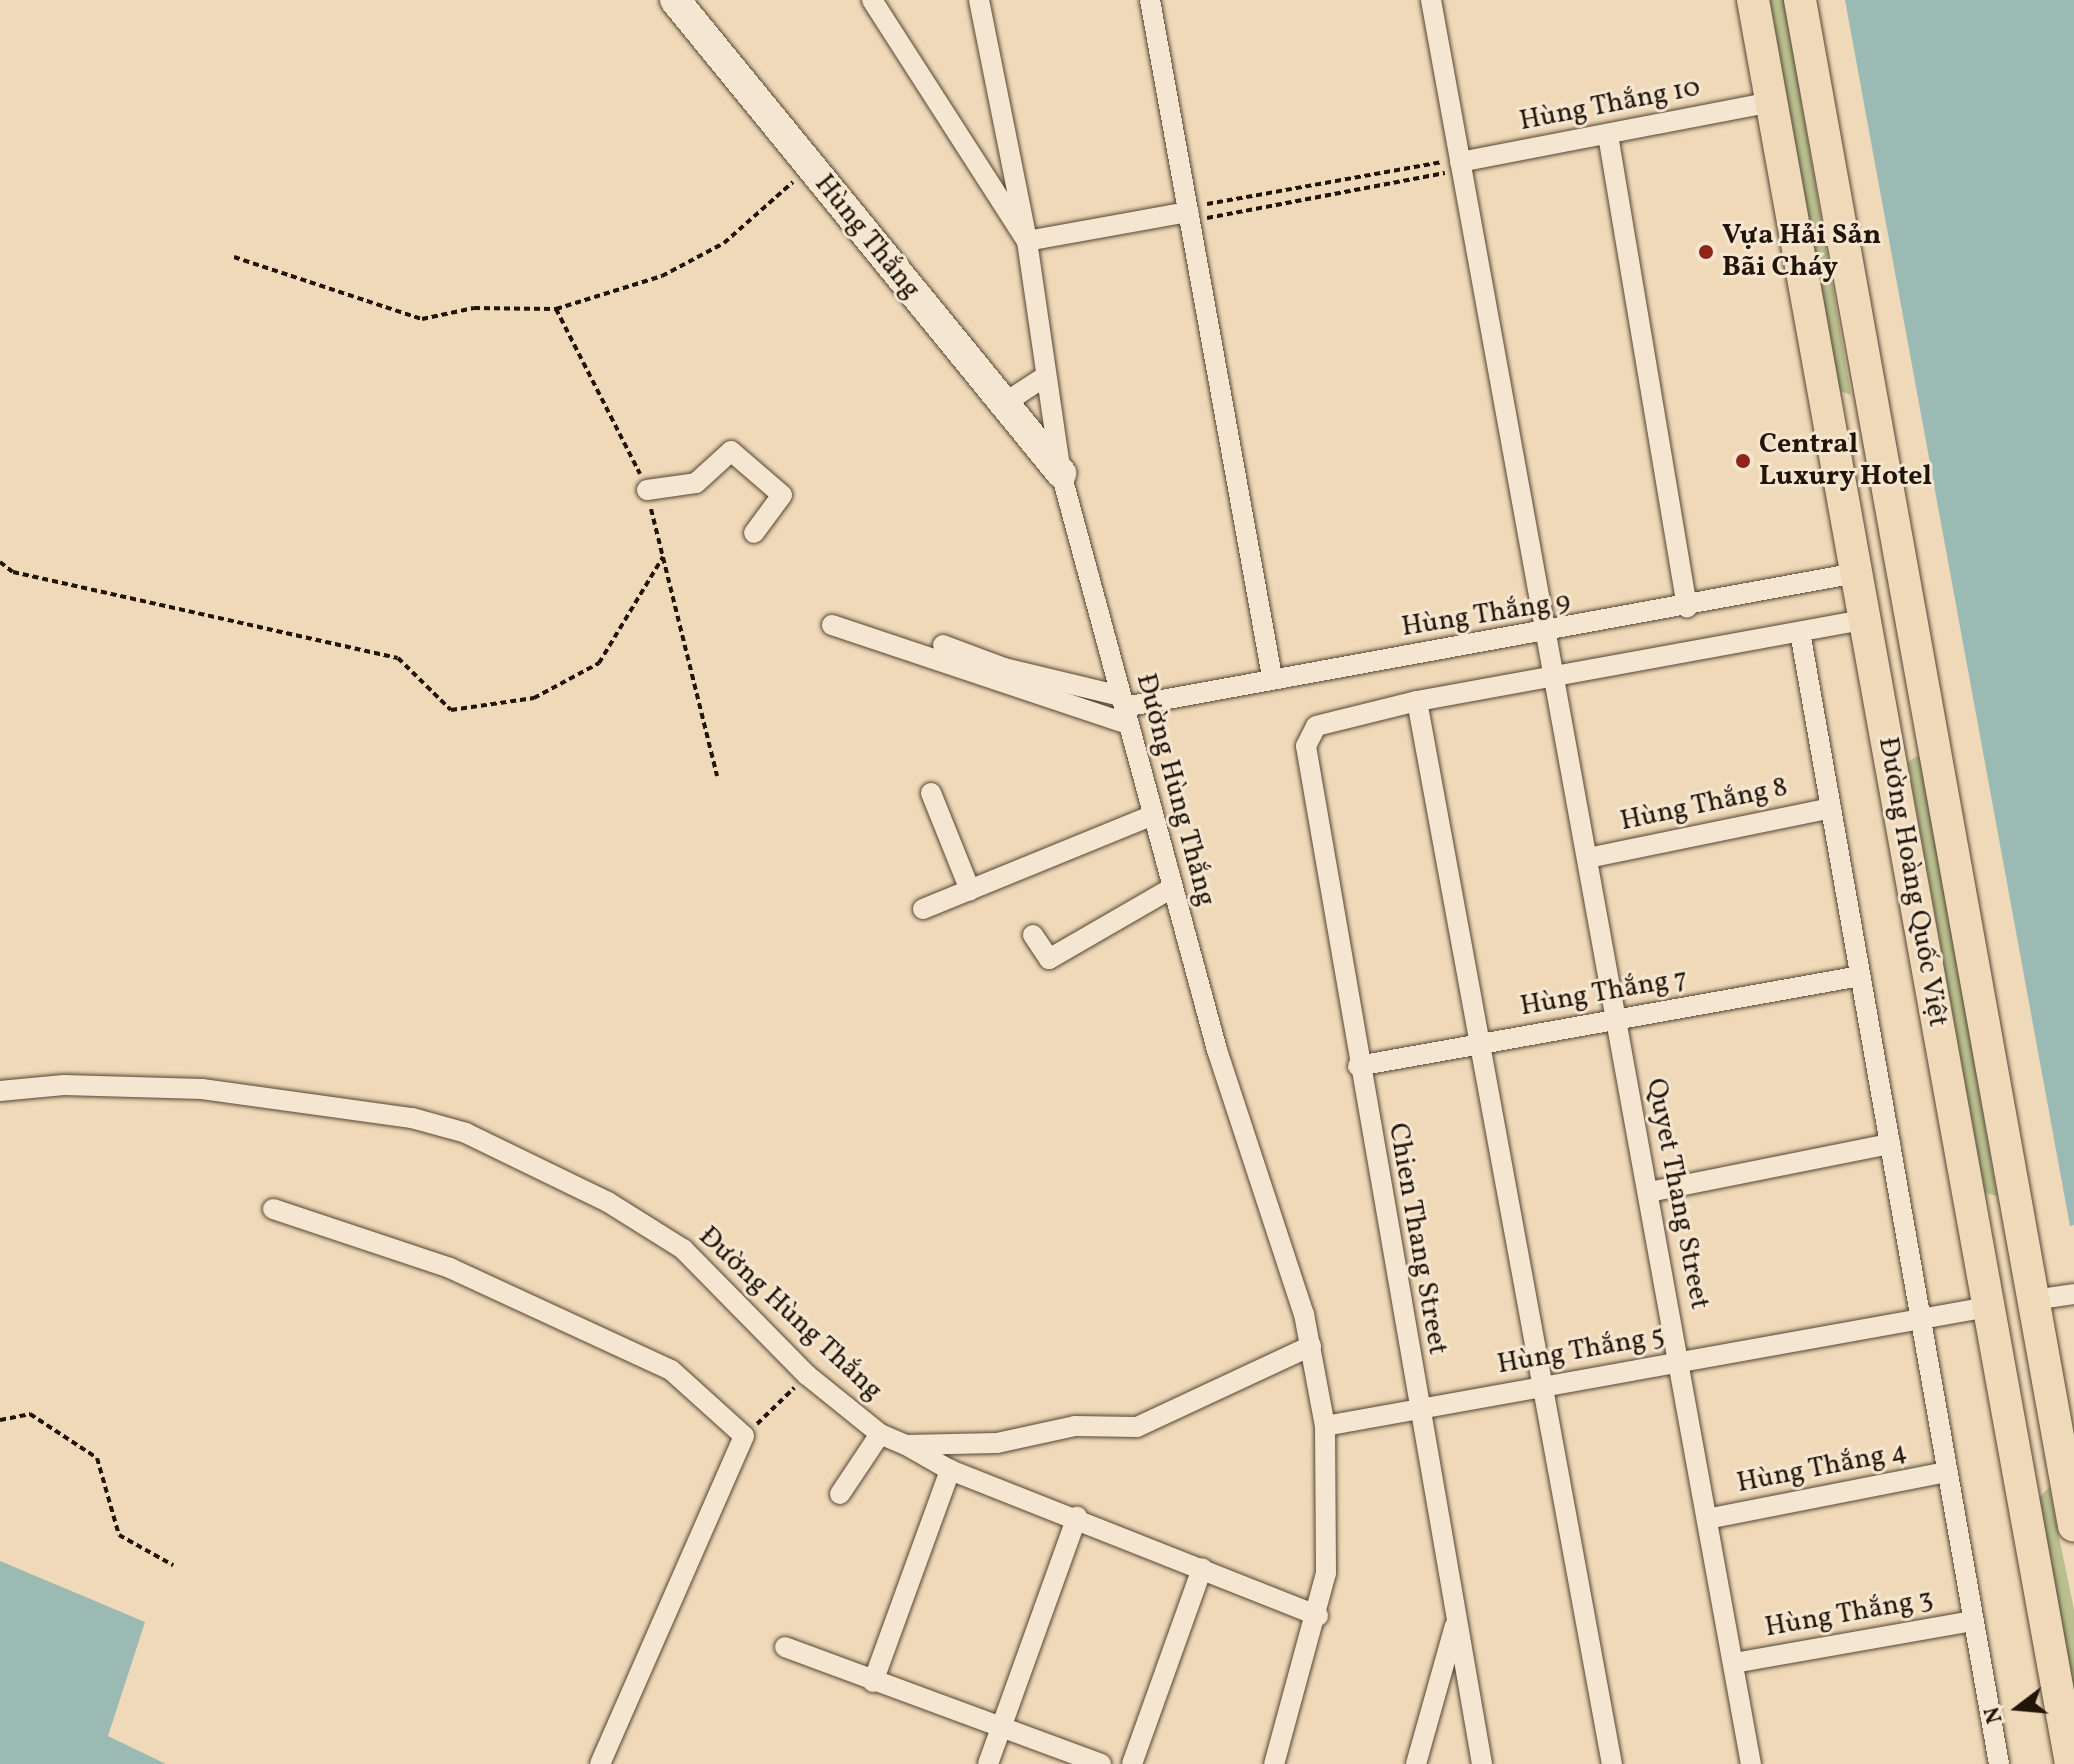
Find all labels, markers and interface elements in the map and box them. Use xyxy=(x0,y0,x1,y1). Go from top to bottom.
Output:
street label: Hùng Thắng 10 xyxy=(1516,71,1704,139)
street label: Hùng Thắng xyxy=(806,168,928,306)
place label: Vựa Hải Sản Bãi Cháy xyxy=(1722,219,1881,285)
marker: Vựa Hải Sản Bãi Cháy xyxy=(1697,243,1715,261)
place label: Central Luxury Hotel xyxy=(1759,428,1933,494)
marker: Central Luxury Hotel xyxy=(1734,452,1752,470)
street label: Hùng Thắng 9 xyxy=(1399,585,1573,645)
street label: Đường Hùng Thắng xyxy=(1128,670,1222,910)
street label: Đường Hoàng Quốc Việt xyxy=(1870,734,1954,1030)
street label: Hùng Thắng 8 xyxy=(1617,771,1791,839)
street label: Hùng Thắng 7 xyxy=(1517,962,1691,1024)
street label: Quyet Thang Street xyxy=(1638,1075,1716,1313)
street label: Chien Thang Street xyxy=(1380,1120,1454,1358)
street label: Đường Hùng Thắng xyxy=(691,1220,889,1408)
street label: Hùng Thắng 5 xyxy=(1494,1320,1668,1382)
street label: Hùng Thắng 4 xyxy=(1734,1435,1910,1501)
street label: Hùng Thắng 3 xyxy=(1762,1583,1936,1645)
north arrow xyxy=(1978,1668,2058,1748)
text: N xyxy=(1977,1703,2012,1727)

